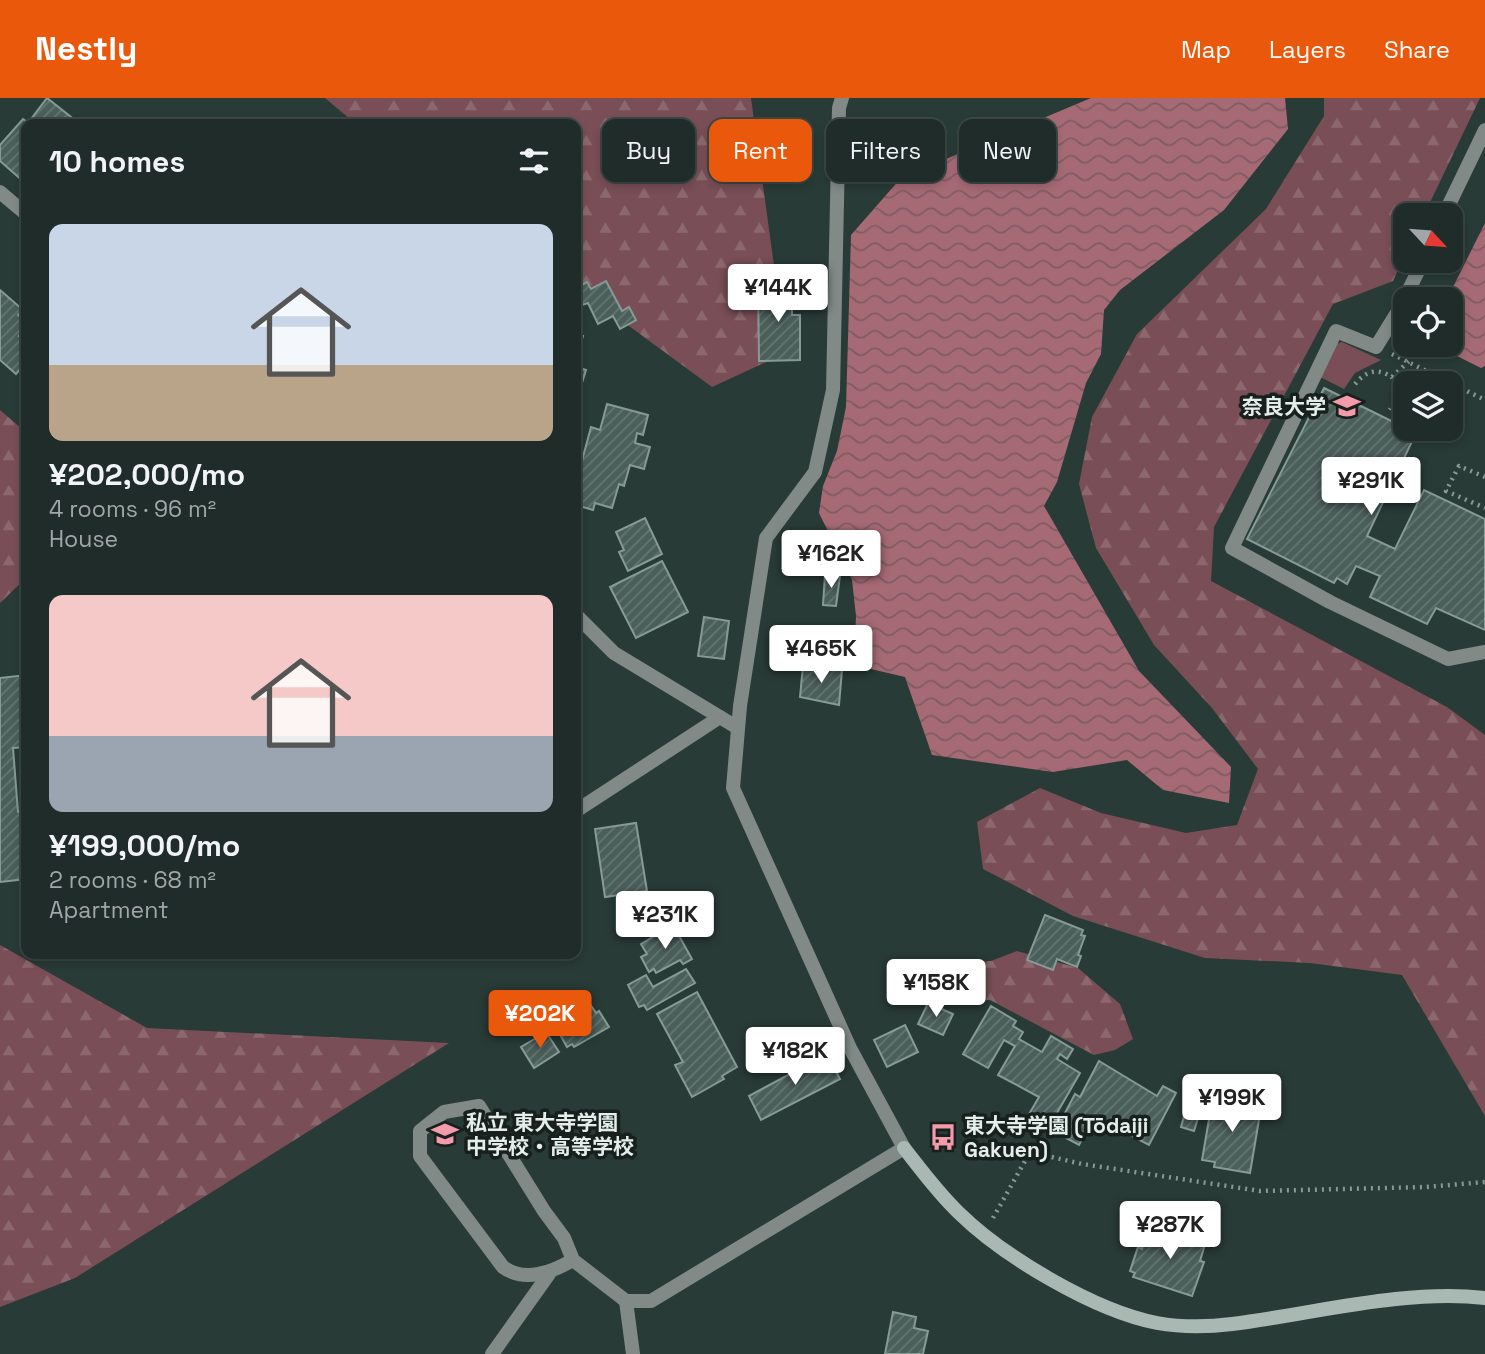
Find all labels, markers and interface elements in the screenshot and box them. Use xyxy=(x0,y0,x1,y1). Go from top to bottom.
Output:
text: Nestly xyxy=(35,28,137,70)
text: Map xyxy=(1181,34,1231,65)
text: Layers xyxy=(1269,34,1346,65)
text: Share xyxy=(1384,34,1450,65)
chip: Buy xyxy=(602,119,695,182)
chip: Rent xyxy=(709,119,812,182)
chip: Filters xyxy=(826,119,945,182)
chip: New xyxy=(959,119,1056,182)
text: 10 homes xyxy=(49,142,185,181)
icon: filters xyxy=(515,142,553,180)
north arrow xyxy=(1393,203,1463,273)
map controls xyxy=(1393,203,1463,441)
pin: ¥144K xyxy=(729,264,827,324)
icon: home xyxy=(238,269,364,395)
text: ¥144K xyxy=(744,272,812,302)
button: locate xyxy=(1393,287,1463,357)
button: layers xyxy=(1393,371,1463,441)
school or university icon: 奈良大学 xyxy=(1332,391,1362,421)
place label: 奈良大学 xyxy=(1242,393,1326,420)
text: ¥202,000/mo xyxy=(49,455,245,494)
pin: ¥291K xyxy=(1322,458,1420,517)
text: ¥291K xyxy=(1338,465,1404,495)
text: 4 rooms · 96 m² xyxy=(49,494,216,524)
text: House xyxy=(49,524,118,554)
pin: ¥162K xyxy=(782,531,880,590)
text: ¥162K xyxy=(798,538,864,568)
pin: ¥465K xyxy=(772,626,870,685)
text: ¥465K xyxy=(785,633,857,663)
icon: home xyxy=(238,640,364,766)
text: ¥199,000/mo xyxy=(49,826,240,865)
text: 2 rooms · 68 m² xyxy=(49,865,216,895)
pin: ¥231K xyxy=(616,892,714,951)
text: Apartment xyxy=(49,895,169,925)
text: ¥231K xyxy=(632,899,698,929)
pin: ¥158K xyxy=(887,960,985,1019)
text: ¥158K xyxy=(903,967,969,997)
pin: ¥202K xyxy=(491,990,589,1050)
text: ¥202K xyxy=(505,998,575,1028)
pin: ¥182K xyxy=(746,1028,844,1087)
text: ¥182K xyxy=(762,1035,828,1065)
pin: ¥199K xyxy=(1183,1074,1281,1134)
text: ¥199K xyxy=(1198,1082,1266,1112)
place label: 私立 東大寺学園 中学校・高等学校 xyxy=(466,1109,634,1160)
place label: 東大寺学園 (Tōdaiji Gakuen) xyxy=(964,1112,1148,1163)
school or university icon: 私立 東大寺学園 中学校・高等学校 xyxy=(430,1119,460,1149)
bus stop icon: 東大寺学園 (Tōdaiji Gakuen) xyxy=(928,1122,958,1152)
pin: ¥287K xyxy=(1121,1202,1219,1261)
text: ¥287K xyxy=(1136,1209,1204,1239)

